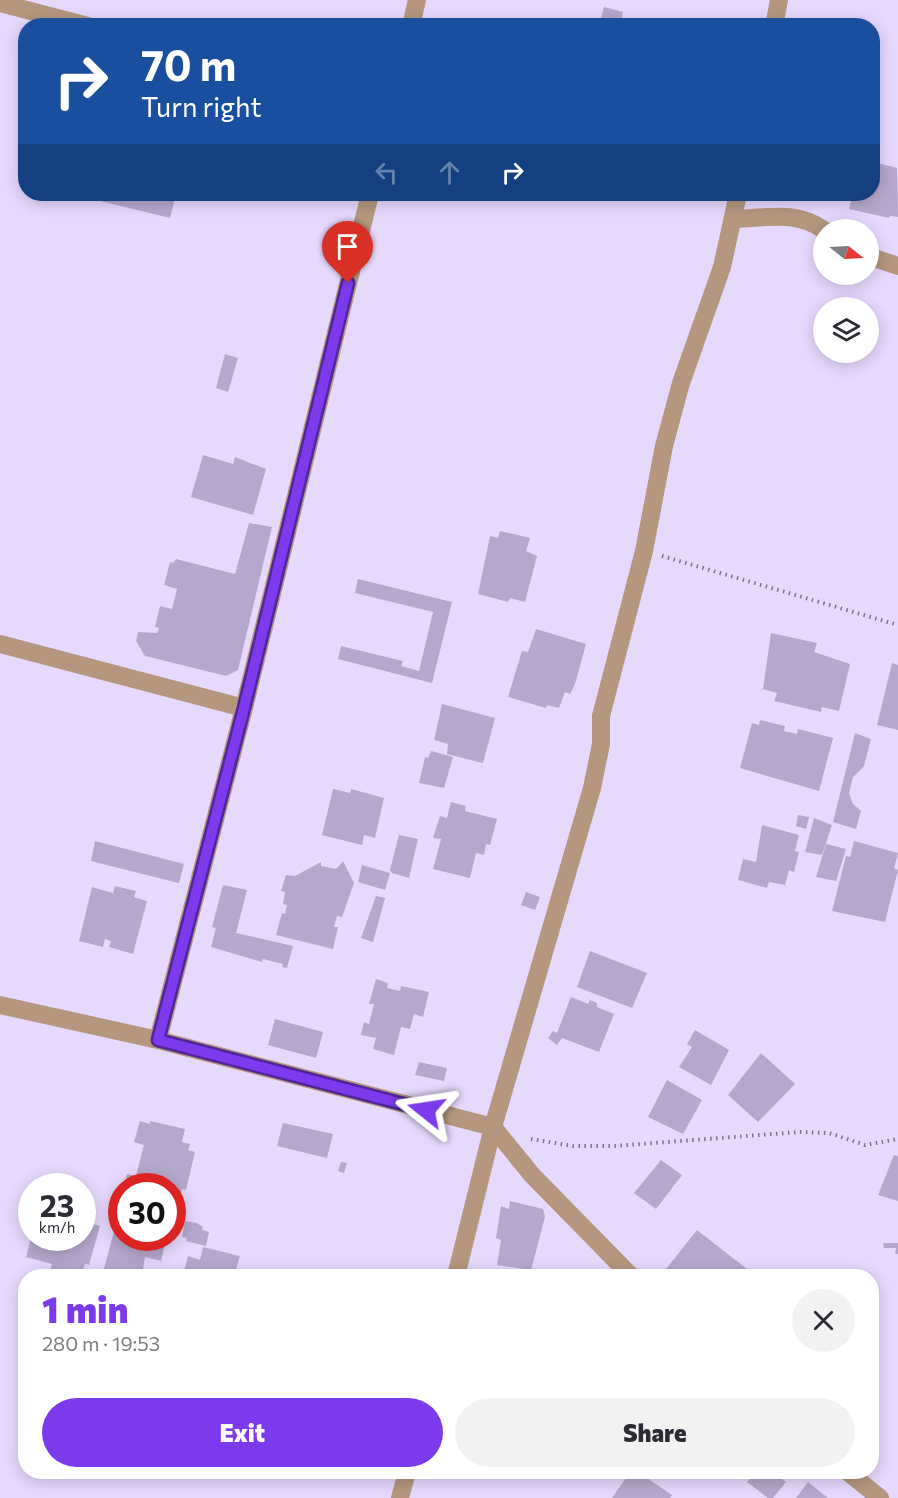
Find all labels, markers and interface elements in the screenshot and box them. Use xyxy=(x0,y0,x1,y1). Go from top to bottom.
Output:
text: 70 m xyxy=(141,38,236,90)
icon: right xyxy=(42,42,120,120)
text: Turn right xyxy=(141,90,261,123)
icon: left xyxy=(370,156,403,189)
icon: ahead xyxy=(433,156,466,189)
icon: right xyxy=(496,156,529,189)
north arrow xyxy=(813,219,879,285)
map controls xyxy=(813,219,879,363)
pin xyxy=(322,221,373,283)
icon: arrive xyxy=(331,230,364,263)
button: layers xyxy=(813,297,879,363)
position arrow xyxy=(394,1078,458,1142)
speed limit sign: 30 xyxy=(108,1173,186,1251)
text: 23 xyxy=(40,1186,74,1223)
text: km/h xyxy=(39,1218,75,1236)
text: 1 min xyxy=(42,1286,128,1330)
button: close xyxy=(792,1289,855,1352)
text: 280 m · 19:53 xyxy=(42,1331,160,1355)
button: Exit xyxy=(42,1398,443,1467)
button: Share xyxy=(455,1398,855,1467)

